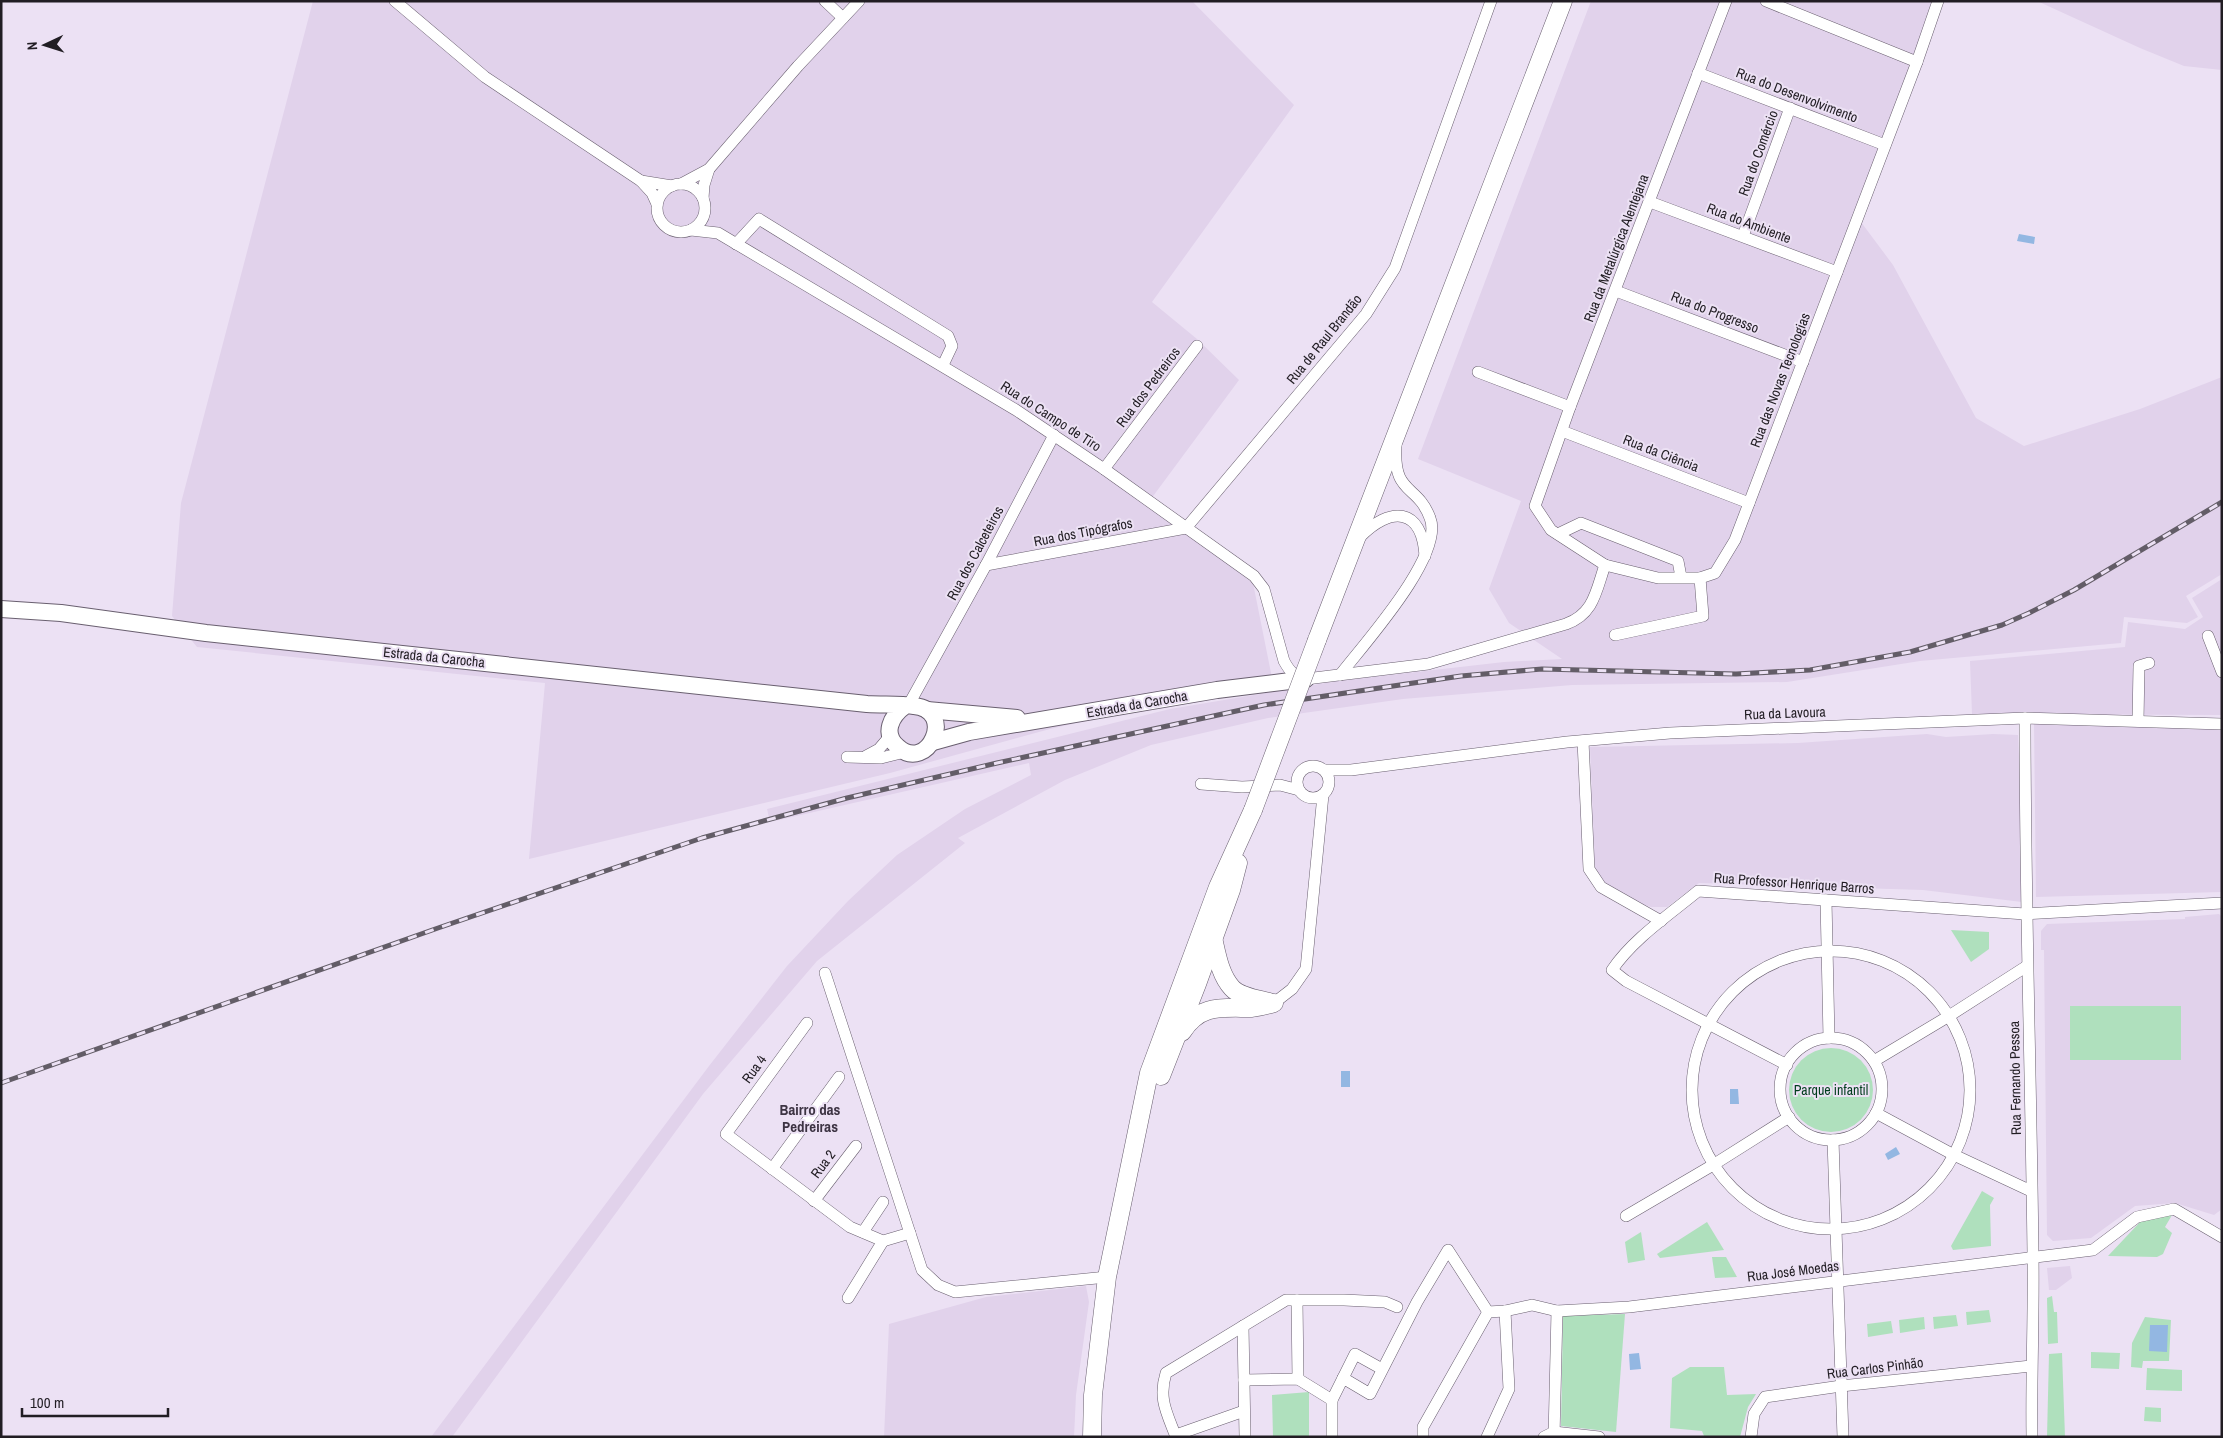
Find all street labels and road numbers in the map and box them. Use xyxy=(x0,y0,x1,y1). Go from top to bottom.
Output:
street label: Rua do Desenvolvimento xyxy=(1734,63,1860,127)
street label: Rua do Comércio xyxy=(1734,108,1782,198)
street label: Rua da Metalúrgica Alentejana xyxy=(1579,171,1653,325)
street label: Rua do Ambiente xyxy=(1704,199,1794,247)
street label: Rua do Progresso xyxy=(1669,287,1761,337)
street label: Rua de Raul Brandão xyxy=(1282,290,1366,388)
street label: Rua das Novas Tecnologias xyxy=(1746,310,1814,450)
street label: Rua dos Pedreiros xyxy=(1112,343,1184,431)
street label: Rua do Campo de Tiro xyxy=(997,377,1105,455)
street label: Rua da Ciência xyxy=(1621,430,1702,476)
street label: Rua dos Calceteiros xyxy=(943,503,1007,603)
street label: Rua dos Tipógrafos xyxy=(1032,514,1134,550)
street label: Estrada da Carocha xyxy=(382,643,486,671)
street label: Estrada da Carocha xyxy=(1085,686,1189,722)
street label: Rua da Lavoura xyxy=(1744,703,1827,723)
street label: Rua Professor Henrique Barros xyxy=(1713,868,1875,898)
street label: Rua Fernando Pessoa xyxy=(2005,1020,2025,1135)
street label: Rua 4 xyxy=(738,1051,771,1087)
street label: Rua 2 xyxy=(807,1146,839,1182)
street label: Rua José Moedas xyxy=(1746,1256,1840,1286)
street label: Rua Carlos Pinhão xyxy=(1826,1353,1924,1383)

